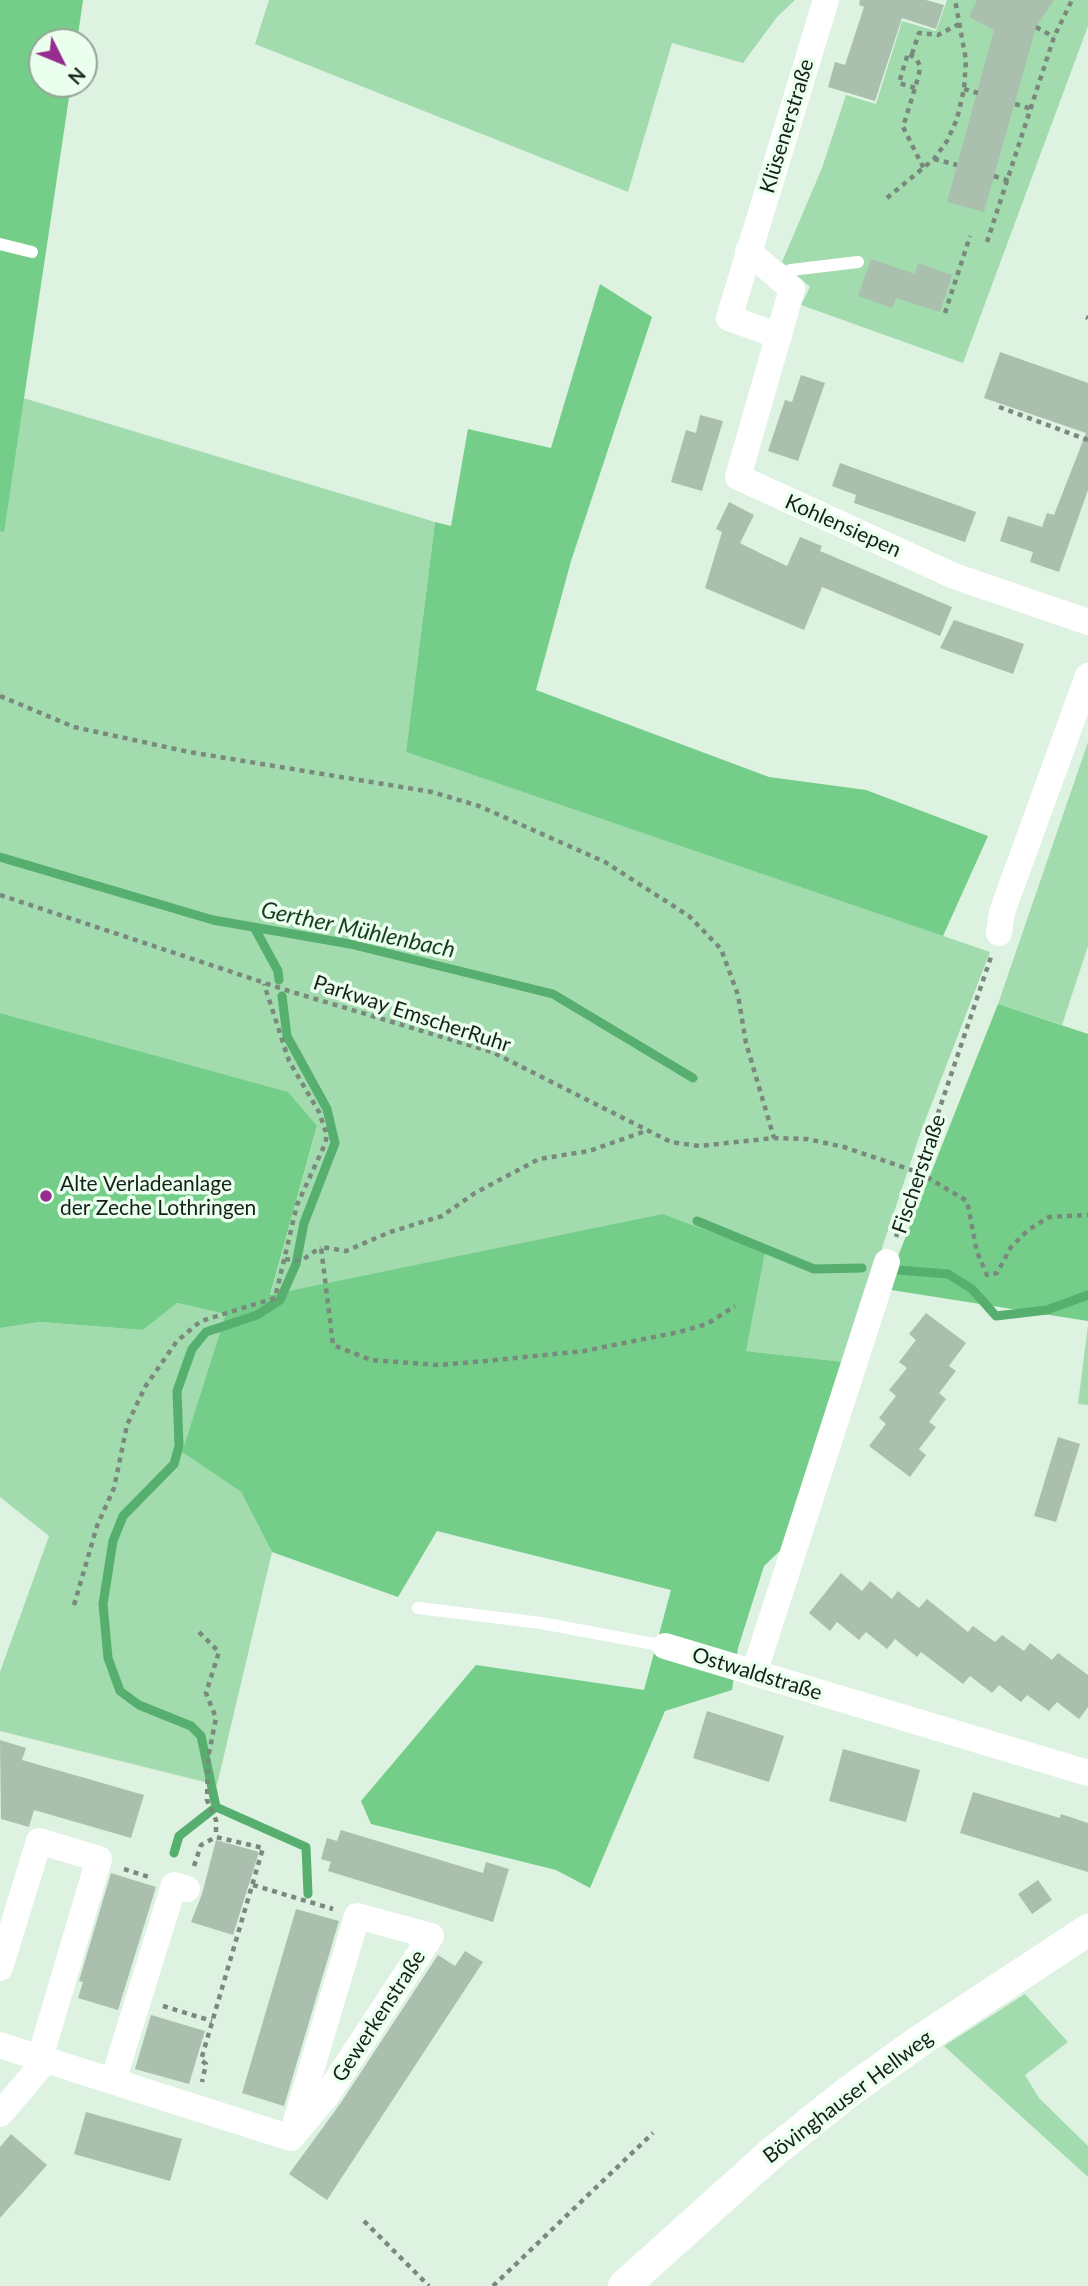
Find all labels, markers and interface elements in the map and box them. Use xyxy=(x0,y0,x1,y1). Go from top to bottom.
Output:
north arrow xyxy=(28,28,98,98)
street label: Klüsenerstraße xyxy=(755,56,819,196)
text: N xyxy=(64,63,91,89)
street label: Kohlensiepen xyxy=(781,489,905,563)
water label: Gerther Mühlenbach xyxy=(258,896,458,964)
street label: Parkway EmscherRuhr xyxy=(310,970,514,1058)
street label: Fischerstraße xyxy=(887,1111,951,1237)
place label: Alte Verladeanlage der Zeche Lothringen xyxy=(60,1171,256,1221)
marker: Alte Verladeanlage der Zeche Lothringen xyxy=(38,1188,54,1204)
street label: Ostwaldstraße xyxy=(689,1642,825,1706)
street label: Gewerkenstraße xyxy=(327,1945,431,2087)
street label: Bövinghauser Hellweg xyxy=(758,2025,938,2169)

